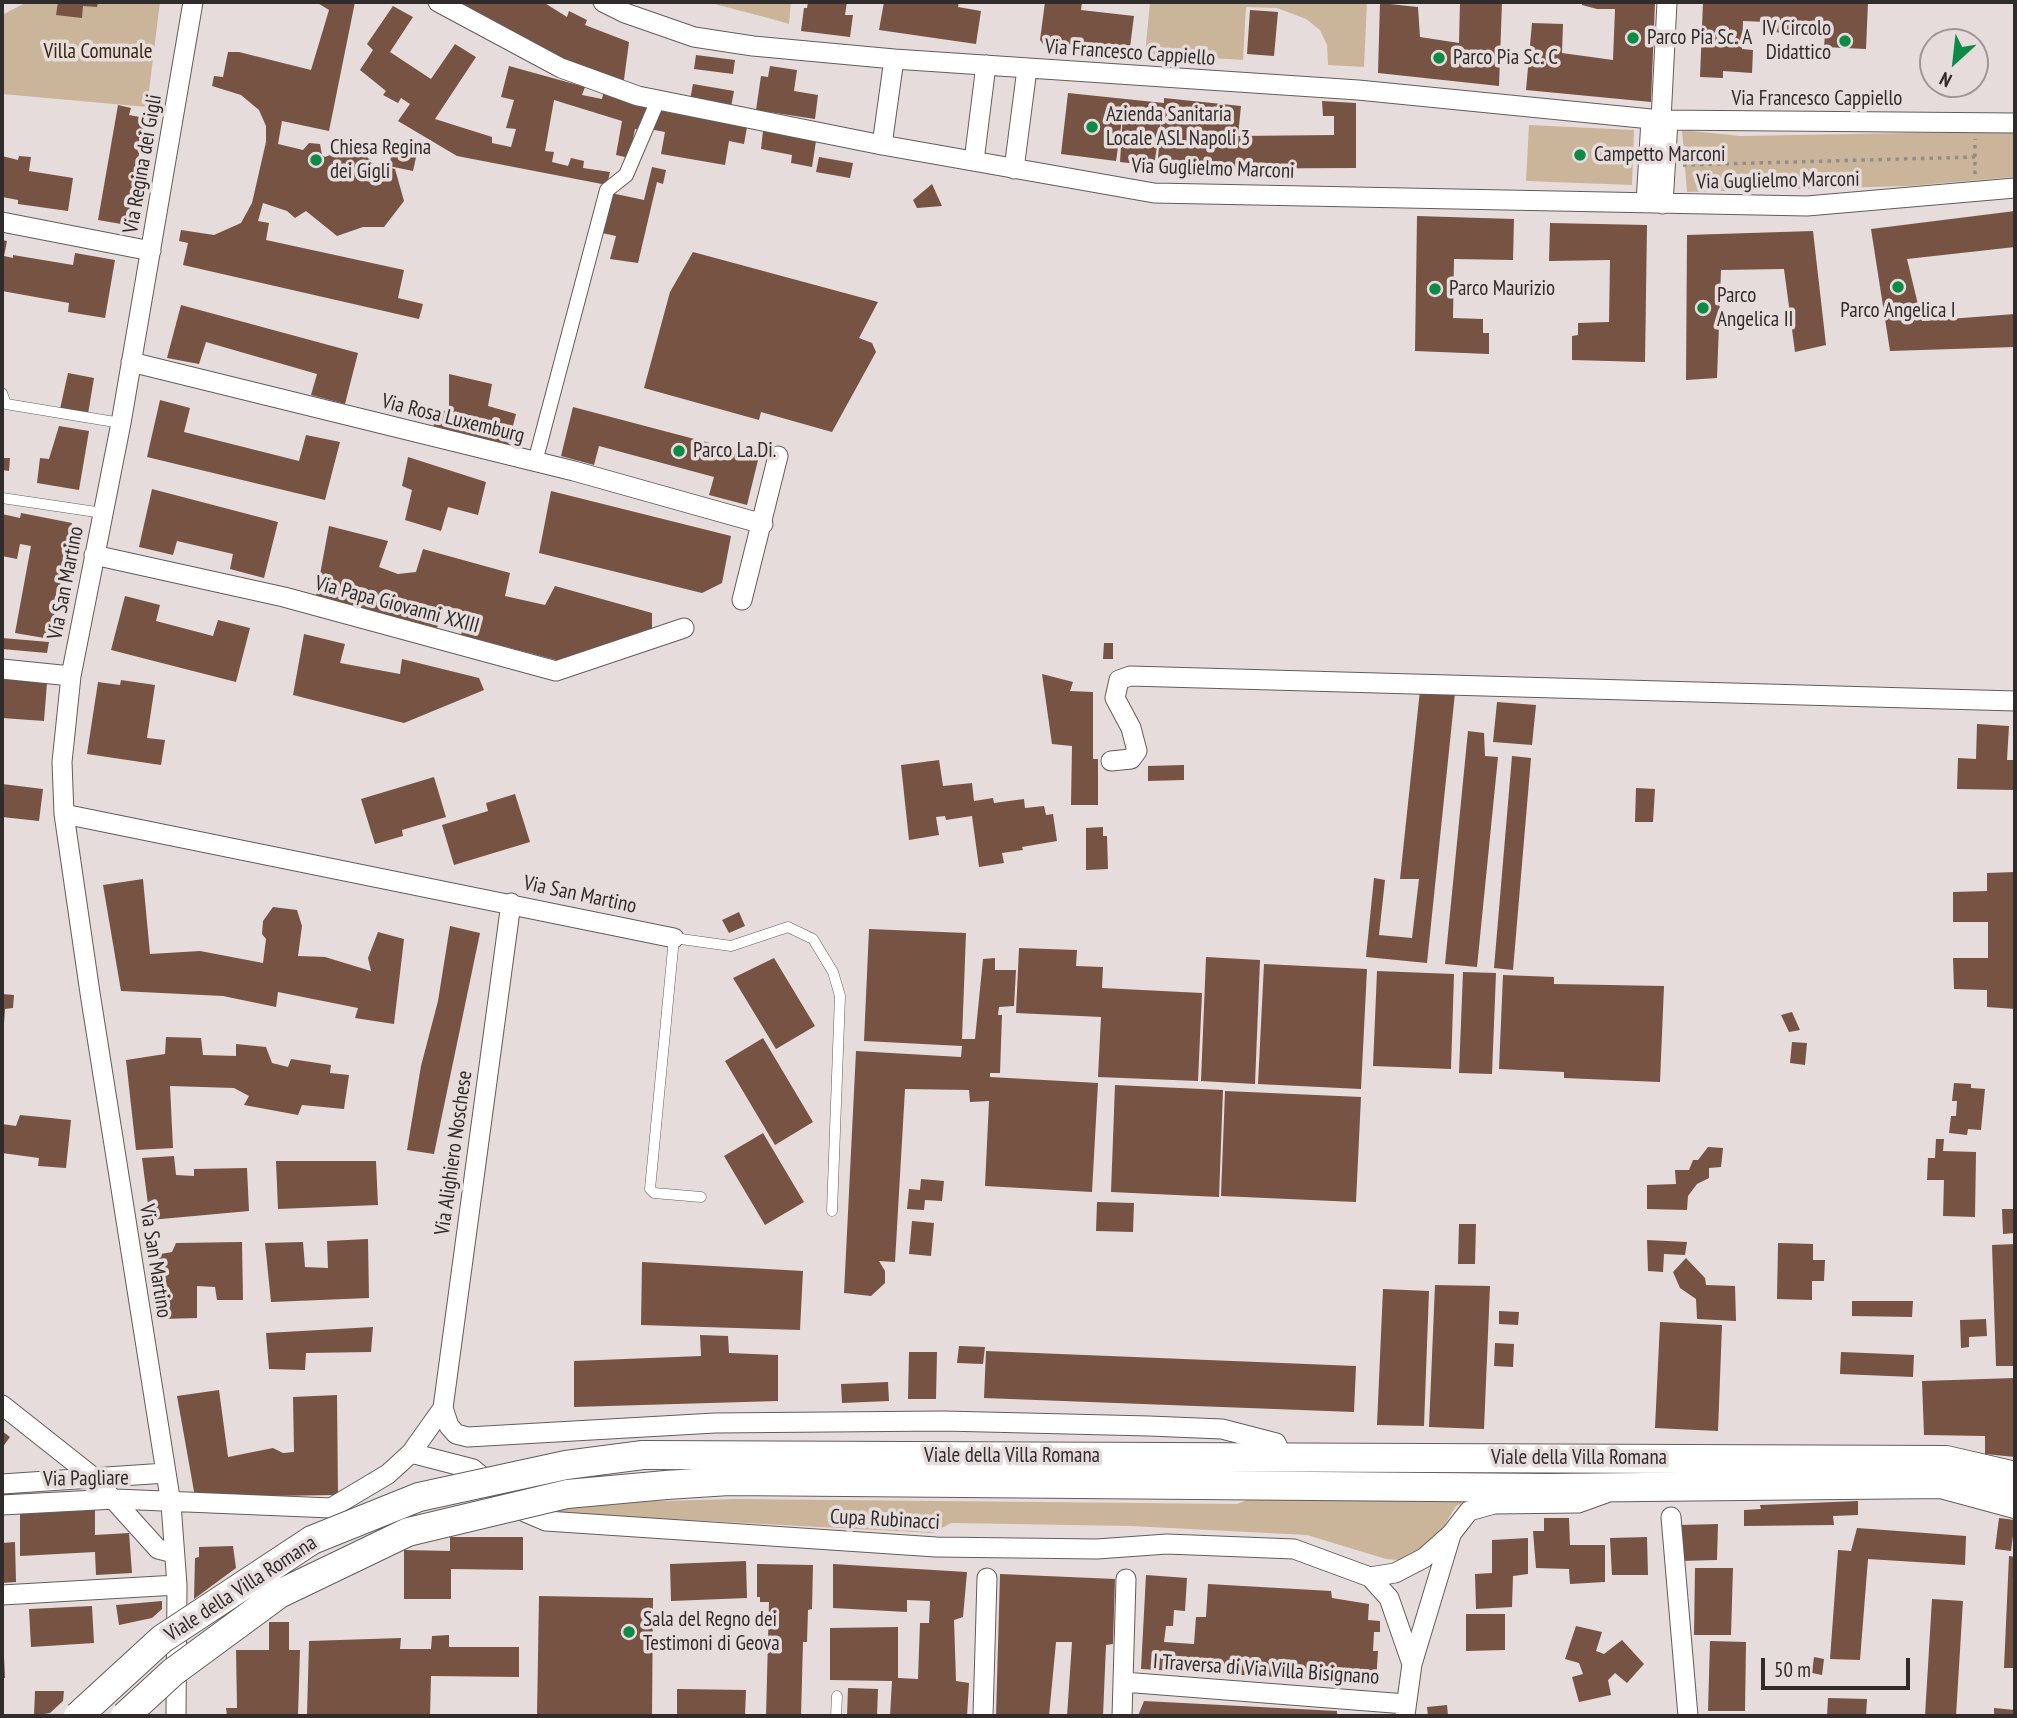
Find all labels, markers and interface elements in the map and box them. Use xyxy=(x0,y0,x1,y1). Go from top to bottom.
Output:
place label: IV Circolo Didattico xyxy=(1762,16,1831,66)
place label: Parco Pia Sc. A xyxy=(1647,25,1752,51)
north arrow xyxy=(1919,28,1989,98)
marker: Parco Pia Sc. A xyxy=(1625,30,1641,46)
marker: IV Circolo Didattico xyxy=(1837,33,1853,49)
street label: Via Francesco Cappiello xyxy=(1044,34,1216,72)
park label: Villa Comunale xyxy=(44,39,152,65)
place label: Parco Pia Sc. C xyxy=(1453,45,1558,71)
marker: Parco Pia Sc. C xyxy=(1431,50,1447,66)
text: N xyxy=(1935,67,1955,93)
street label: Via Francesco Cappiello xyxy=(1732,86,1902,112)
street label: Via Regina dei Gigli xyxy=(118,92,168,236)
place label: Azienda Sanitaria Locale ASL Napoli 3 xyxy=(1106,102,1250,152)
marker: Azienda Sanitaria Locale ASL Napoli 3 xyxy=(1084,119,1100,135)
place label: Chiesa Regina dei Gigli xyxy=(330,135,431,185)
place label: Campetto Marconi xyxy=(1594,142,1726,168)
marker: Campetto Marconi xyxy=(1572,147,1588,163)
marker: Chiesa Regina dei Gigli xyxy=(308,152,324,168)
street label: Via Guglielmo Marconi xyxy=(1131,154,1295,184)
street label: Via Guglielmo Marconi xyxy=(1696,167,1860,195)
place label: Parco Maurizio xyxy=(1449,276,1555,302)
marker: Parco Angelica I xyxy=(1890,279,1906,295)
marker: Parco Maurizio xyxy=(1427,281,1443,297)
place label: Parco Angelica II xyxy=(1717,283,1793,333)
place label: Parco Angelica I xyxy=(1840,298,1956,324)
marker: Parco Angelica II xyxy=(1695,300,1711,316)
street label: Via Rosa Luxemburg xyxy=(379,389,527,449)
place label: Parco La.Di. xyxy=(693,438,777,464)
marker: Parco La.Di. xyxy=(671,443,687,459)
street label: Via San Martino xyxy=(43,524,89,642)
street label: Via Papa Giovanni XXIII xyxy=(312,571,482,639)
street label: Via San Martino xyxy=(521,871,639,919)
street label: Via Alighiero Noschese xyxy=(430,1069,478,1237)
street label: Via San Martino xyxy=(134,1202,176,1320)
street label: Viale della Villa Romana xyxy=(924,1443,1100,1469)
street label: Viale della Villa Romana xyxy=(1491,1445,1667,1471)
street label: Via Pagliare xyxy=(43,1466,129,1492)
street label: Cupa Rubinacci xyxy=(829,1505,941,1535)
street label: Viale della Villa Romana xyxy=(160,1530,322,1648)
place label: Sala del Regno dei Testimoni di Geova xyxy=(643,1607,780,1657)
marker: Sala del Regno dei Testimoni di Geova xyxy=(621,1624,637,1640)
scale bar xyxy=(1765,1644,1914,1688)
street label: I Traversa di Via Villa Bisignano xyxy=(1152,1650,1380,1690)
text: 50 m xyxy=(1774,1656,1811,1683)

